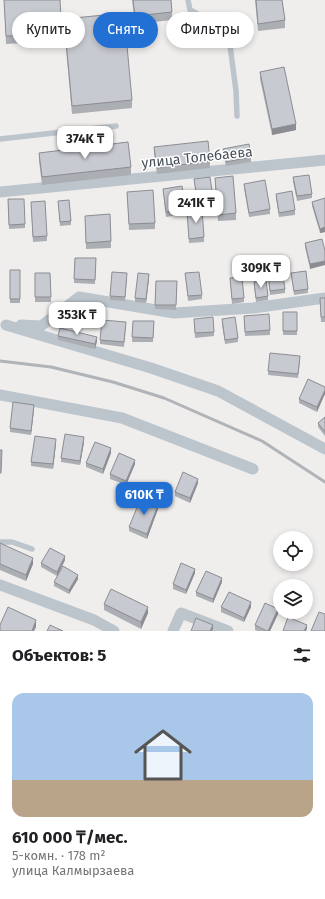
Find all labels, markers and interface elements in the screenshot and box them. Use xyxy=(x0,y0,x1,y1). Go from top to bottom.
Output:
chip: Купить xyxy=(12,12,85,48)
chip: Снять xyxy=(93,12,158,48)
chip: Фильтры xyxy=(166,12,254,48)
pin: 374K ₸ xyxy=(52,126,118,160)
text: 374K ₸ xyxy=(66,131,104,146)
street label: улица Толебаева xyxy=(141,143,253,172)
pin: 241K ₸ xyxy=(163,190,229,224)
text: 241K ₸ xyxy=(177,195,215,210)
pin: 309K ₸ xyxy=(228,255,294,289)
text: 309K ₸ xyxy=(241,260,281,275)
pin: 353K ₸ xyxy=(44,302,110,336)
text: 353K ₸ xyxy=(58,307,96,322)
pin: 610K ₸ xyxy=(111,482,177,516)
text: 610K ₸ xyxy=(125,487,163,502)
map controls xyxy=(273,531,313,619)
button: locate xyxy=(273,531,313,571)
button: layers xyxy=(273,579,313,619)
icon: filters xyxy=(291,644,313,666)
text: Объектов: 5 xyxy=(12,645,106,666)
icon: home xyxy=(127,719,199,791)
text: 610 000 ₸/мес. xyxy=(12,827,128,848)
text: 5-комн. · 178 m² xyxy=(12,848,106,863)
text: улица Калмырзаева xyxy=(12,863,134,878)

